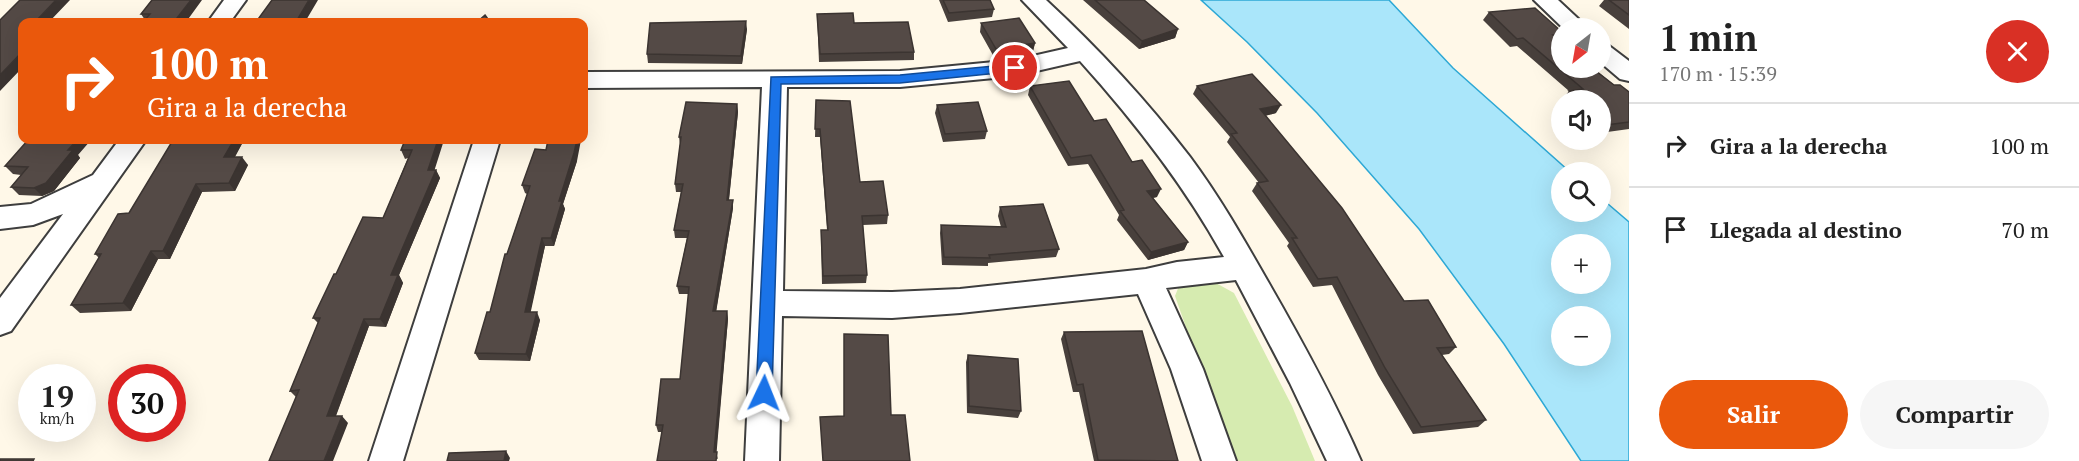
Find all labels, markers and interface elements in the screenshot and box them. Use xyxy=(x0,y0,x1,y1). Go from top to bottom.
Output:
text: 1 min xyxy=(1659,14,1757,61)
north arrow xyxy=(1551,18,1611,78)
map controls xyxy=(1551,18,1611,366)
button: close xyxy=(1986,20,2049,83)
text: 100 m xyxy=(147,35,268,91)
icon: right xyxy=(48,42,126,120)
pin xyxy=(989,42,1040,93)
icon: arrive xyxy=(998,51,1031,84)
text: 170 m · 15:39 xyxy=(1659,60,1777,87)
text: Gira a la derecha xyxy=(147,89,347,125)
button: sound xyxy=(1551,90,1611,150)
icon: right xyxy=(1659,129,1692,162)
text: Gira a la derecha xyxy=(1710,131,1888,160)
text: 100 m xyxy=(1989,131,2049,160)
button: search xyxy=(1551,162,1611,222)
icon: arrive xyxy=(1659,213,1692,246)
text: Llegada al destino xyxy=(1710,215,1902,244)
text: 70 m xyxy=(2001,215,2049,244)
button: + xyxy=(1551,234,1611,294)
button: − xyxy=(1551,306,1611,366)
position arrow xyxy=(732,361,796,425)
speed limit sign: 30 xyxy=(108,364,186,442)
text: 19 xyxy=(40,376,74,416)
button: Salir xyxy=(1659,380,1848,449)
button: Compartir xyxy=(1860,380,2049,449)
text: km/h xyxy=(40,408,74,428)

